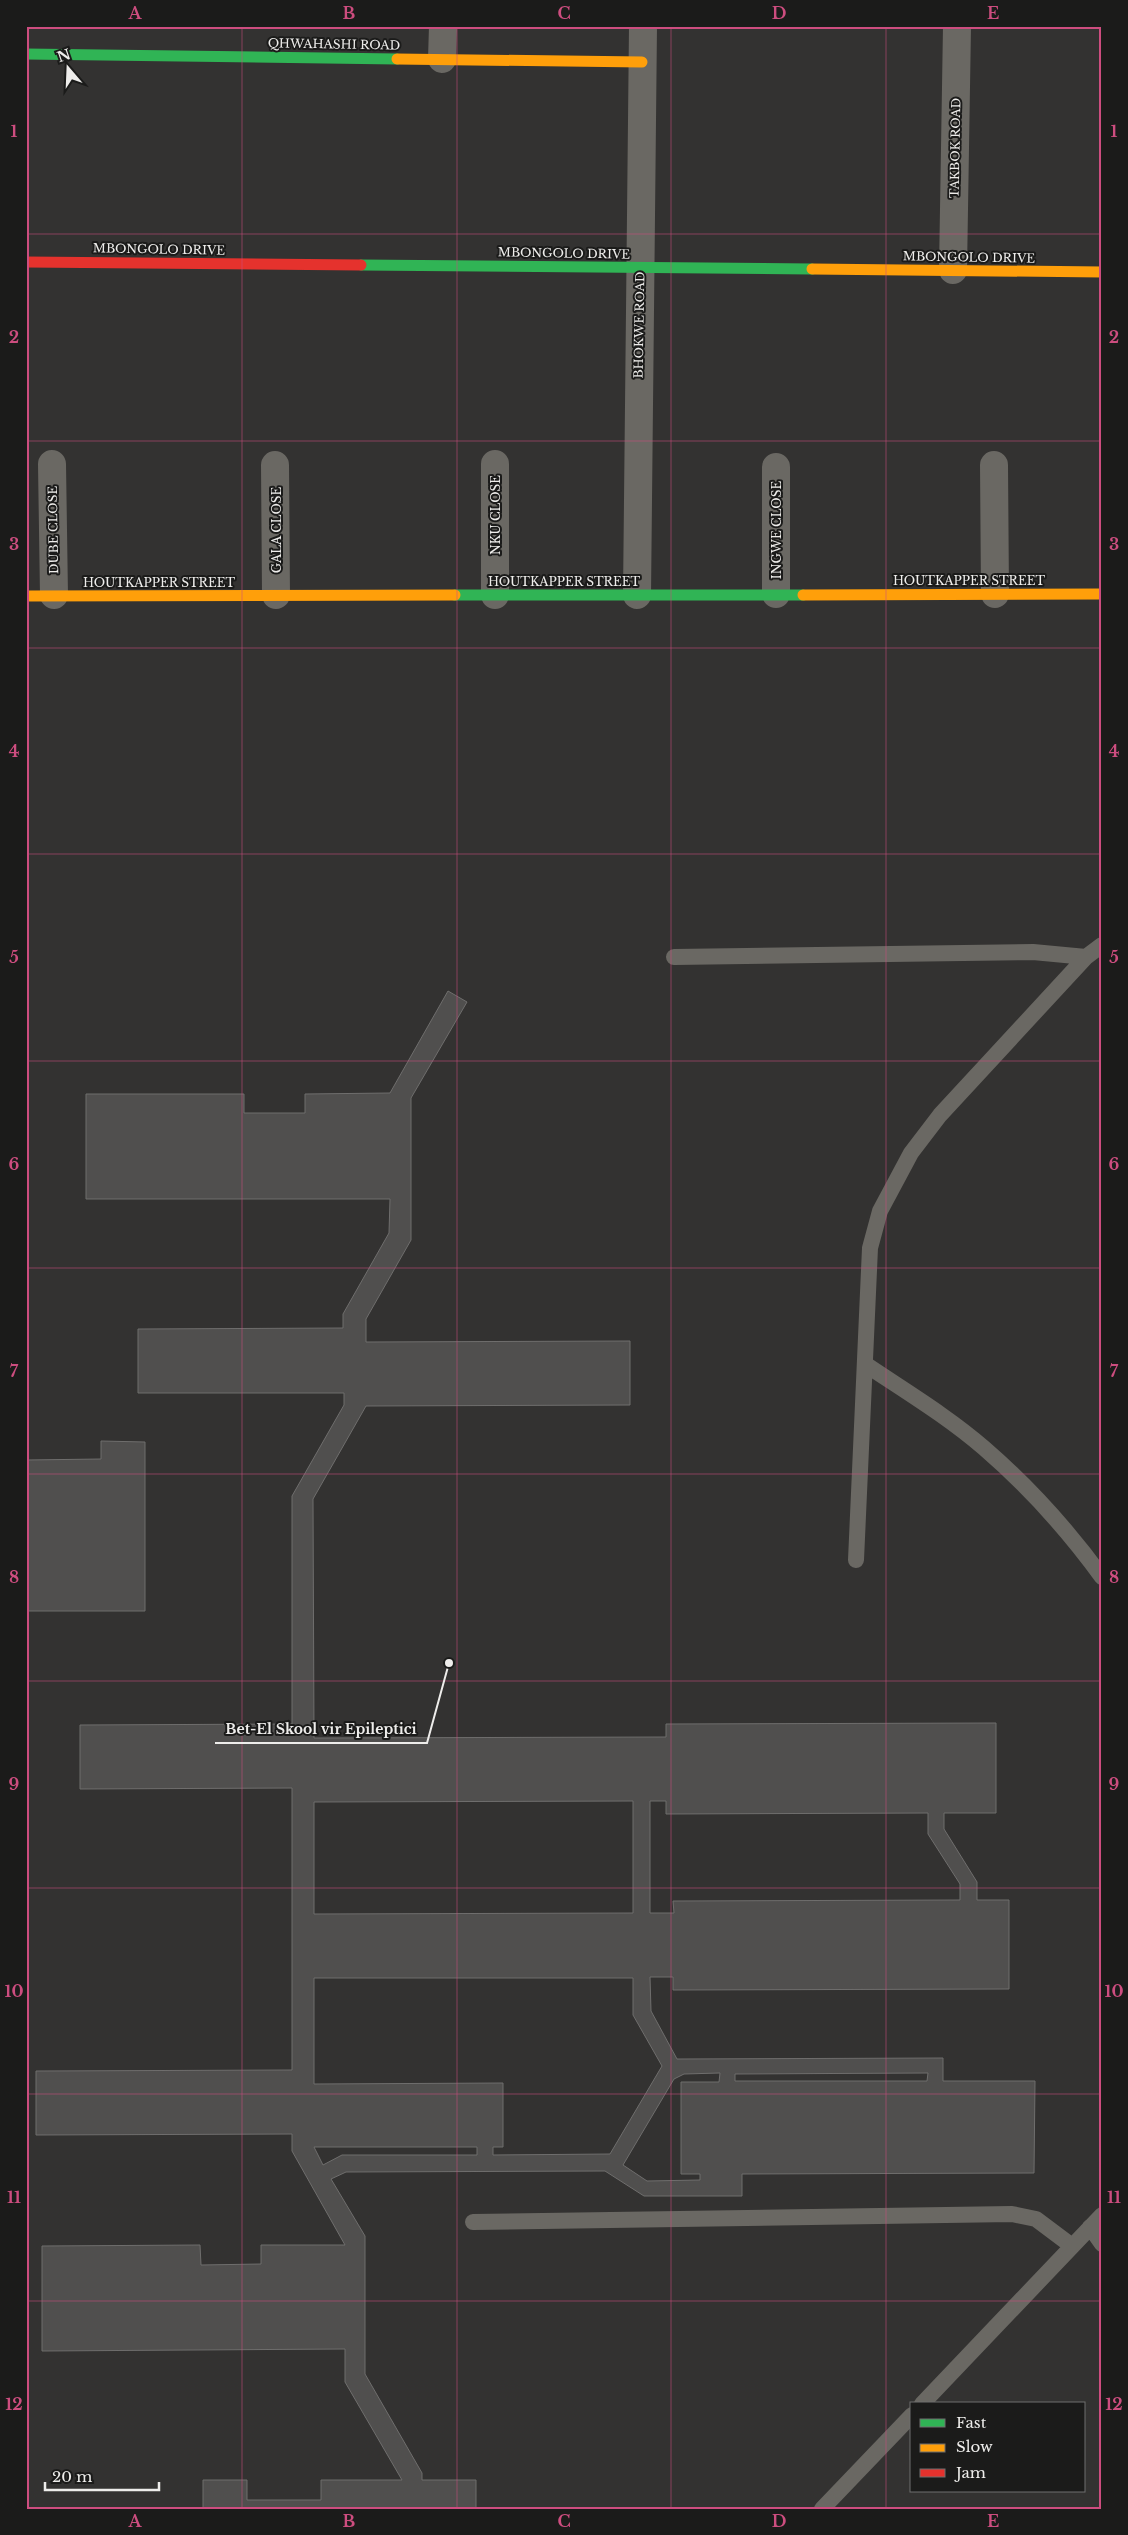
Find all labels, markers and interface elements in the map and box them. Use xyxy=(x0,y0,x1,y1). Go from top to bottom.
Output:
text: A xyxy=(128,3,143,23)
text: B xyxy=(343,3,356,23)
text: C xyxy=(557,3,571,23)
text: D xyxy=(772,3,786,23)
text: E xyxy=(987,3,999,23)
street label: QHWAHASHI ROAD xyxy=(268,35,400,53)
north arrow xyxy=(42,42,92,92)
text: N xyxy=(55,45,73,66)
street label: TAKBOK ROAD xyxy=(947,98,963,198)
text: 1 xyxy=(11,121,18,141)
text: 1 xyxy=(1111,121,1118,141)
street label: MBONGOLO DRIVE xyxy=(93,240,226,258)
street label: MBONGOLO DRIVE xyxy=(498,244,631,262)
street label: MBONGOLO DRIVE xyxy=(903,248,1036,266)
street label: BHOKWE ROAD xyxy=(631,271,647,379)
text: 2 xyxy=(9,327,19,347)
text: 2 xyxy=(1109,327,1119,347)
street label: NKU CLOSE xyxy=(488,475,503,555)
street label: INGWE CLOSE xyxy=(769,481,784,579)
street label: DUBE CLOSE xyxy=(45,486,61,574)
street label: GALA CLOSE xyxy=(269,486,284,573)
text: 3 xyxy=(9,534,19,554)
text: 3 xyxy=(1109,534,1119,554)
street label: HOUTKAPPER STREET xyxy=(893,573,1045,588)
street label: HOUTKAPPER STREET xyxy=(488,574,640,589)
street label: HOUTKAPPER STREET xyxy=(83,575,235,590)
text: 4 xyxy=(9,741,19,761)
text: 4 xyxy=(1109,741,1119,761)
text: 5 xyxy=(9,947,19,967)
text: 5 xyxy=(1109,947,1119,967)
text: 6 xyxy=(9,1154,20,1174)
text: 6 xyxy=(1109,1154,1120,1174)
text: 7 xyxy=(10,1361,19,1381)
text: 7 xyxy=(1110,1361,1119,1381)
text: 8 xyxy=(9,1567,19,1587)
text: 8 xyxy=(1109,1567,1119,1587)
callout: Bet-El Skool vir Epileptici xyxy=(215,1714,427,1743)
text: Bet-El Skool vir Epileptici xyxy=(225,1720,417,1738)
text: 9 xyxy=(9,1774,20,1794)
text: 9 xyxy=(1109,1774,1120,1794)
text: 10 xyxy=(4,1981,24,2001)
text: 10 xyxy=(1104,1981,1124,2001)
text: 11 xyxy=(7,2187,21,2207)
text: 11 xyxy=(1107,2187,1121,2207)
text: 12 xyxy=(5,2394,23,2414)
text: 12 xyxy=(1105,2394,1123,2414)
legend xyxy=(910,2402,1086,2492)
text: Fast xyxy=(956,2413,987,2432)
text: Slow xyxy=(956,2437,993,2456)
scale bar xyxy=(45,2460,159,2492)
text: Jam xyxy=(954,2463,986,2482)
text: 20 m xyxy=(52,2467,92,2486)
text: A xyxy=(128,2511,143,2531)
text: B xyxy=(343,2511,356,2531)
text: C xyxy=(557,2511,571,2531)
text: D xyxy=(772,2511,786,2531)
text: E xyxy=(987,2511,999,2531)

